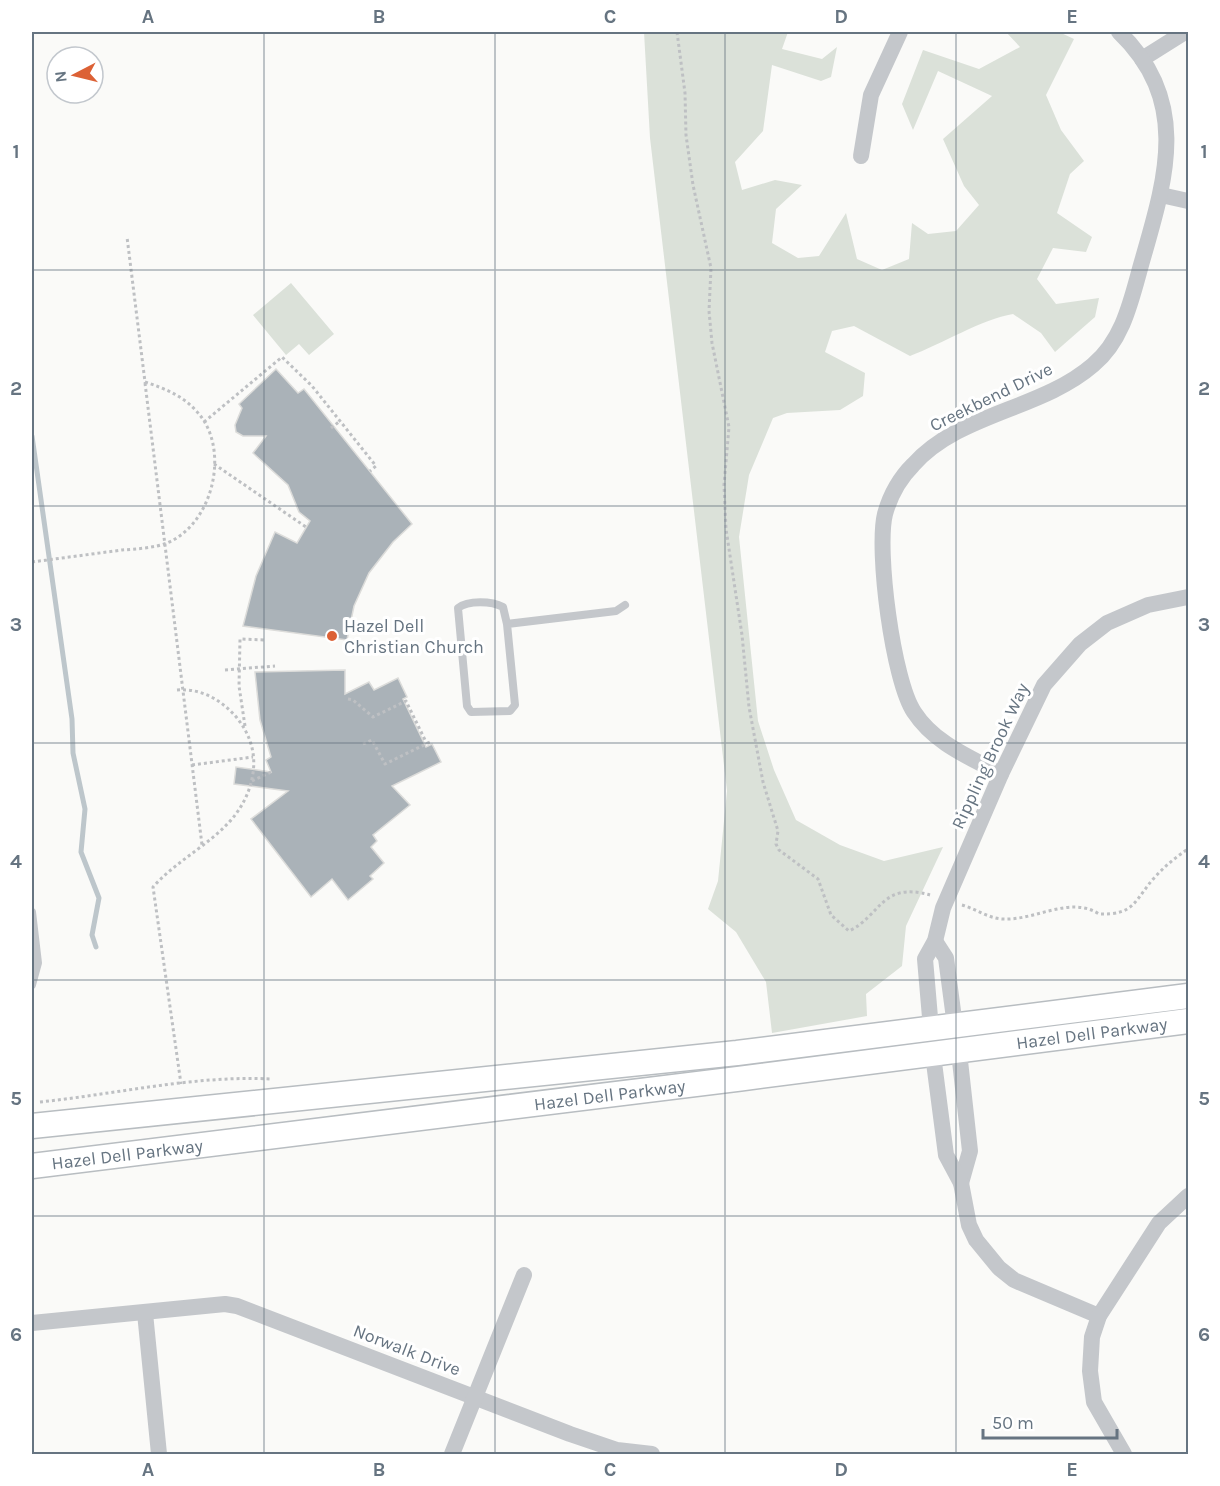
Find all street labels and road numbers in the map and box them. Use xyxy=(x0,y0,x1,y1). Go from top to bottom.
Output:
street label: Creekbend Drive xyxy=(926,358,1056,436)
street label: Rippling Brook Way xyxy=(946,679,1034,833)
street label: Hazel Dell Parkway xyxy=(1015,1013,1169,1054)
street label: Hazel Dell Parkway xyxy=(533,1075,687,1115)
street label: Hazel Dell Parkway xyxy=(50,1134,205,1175)
street label: Norwalk Drive xyxy=(350,1319,464,1381)

